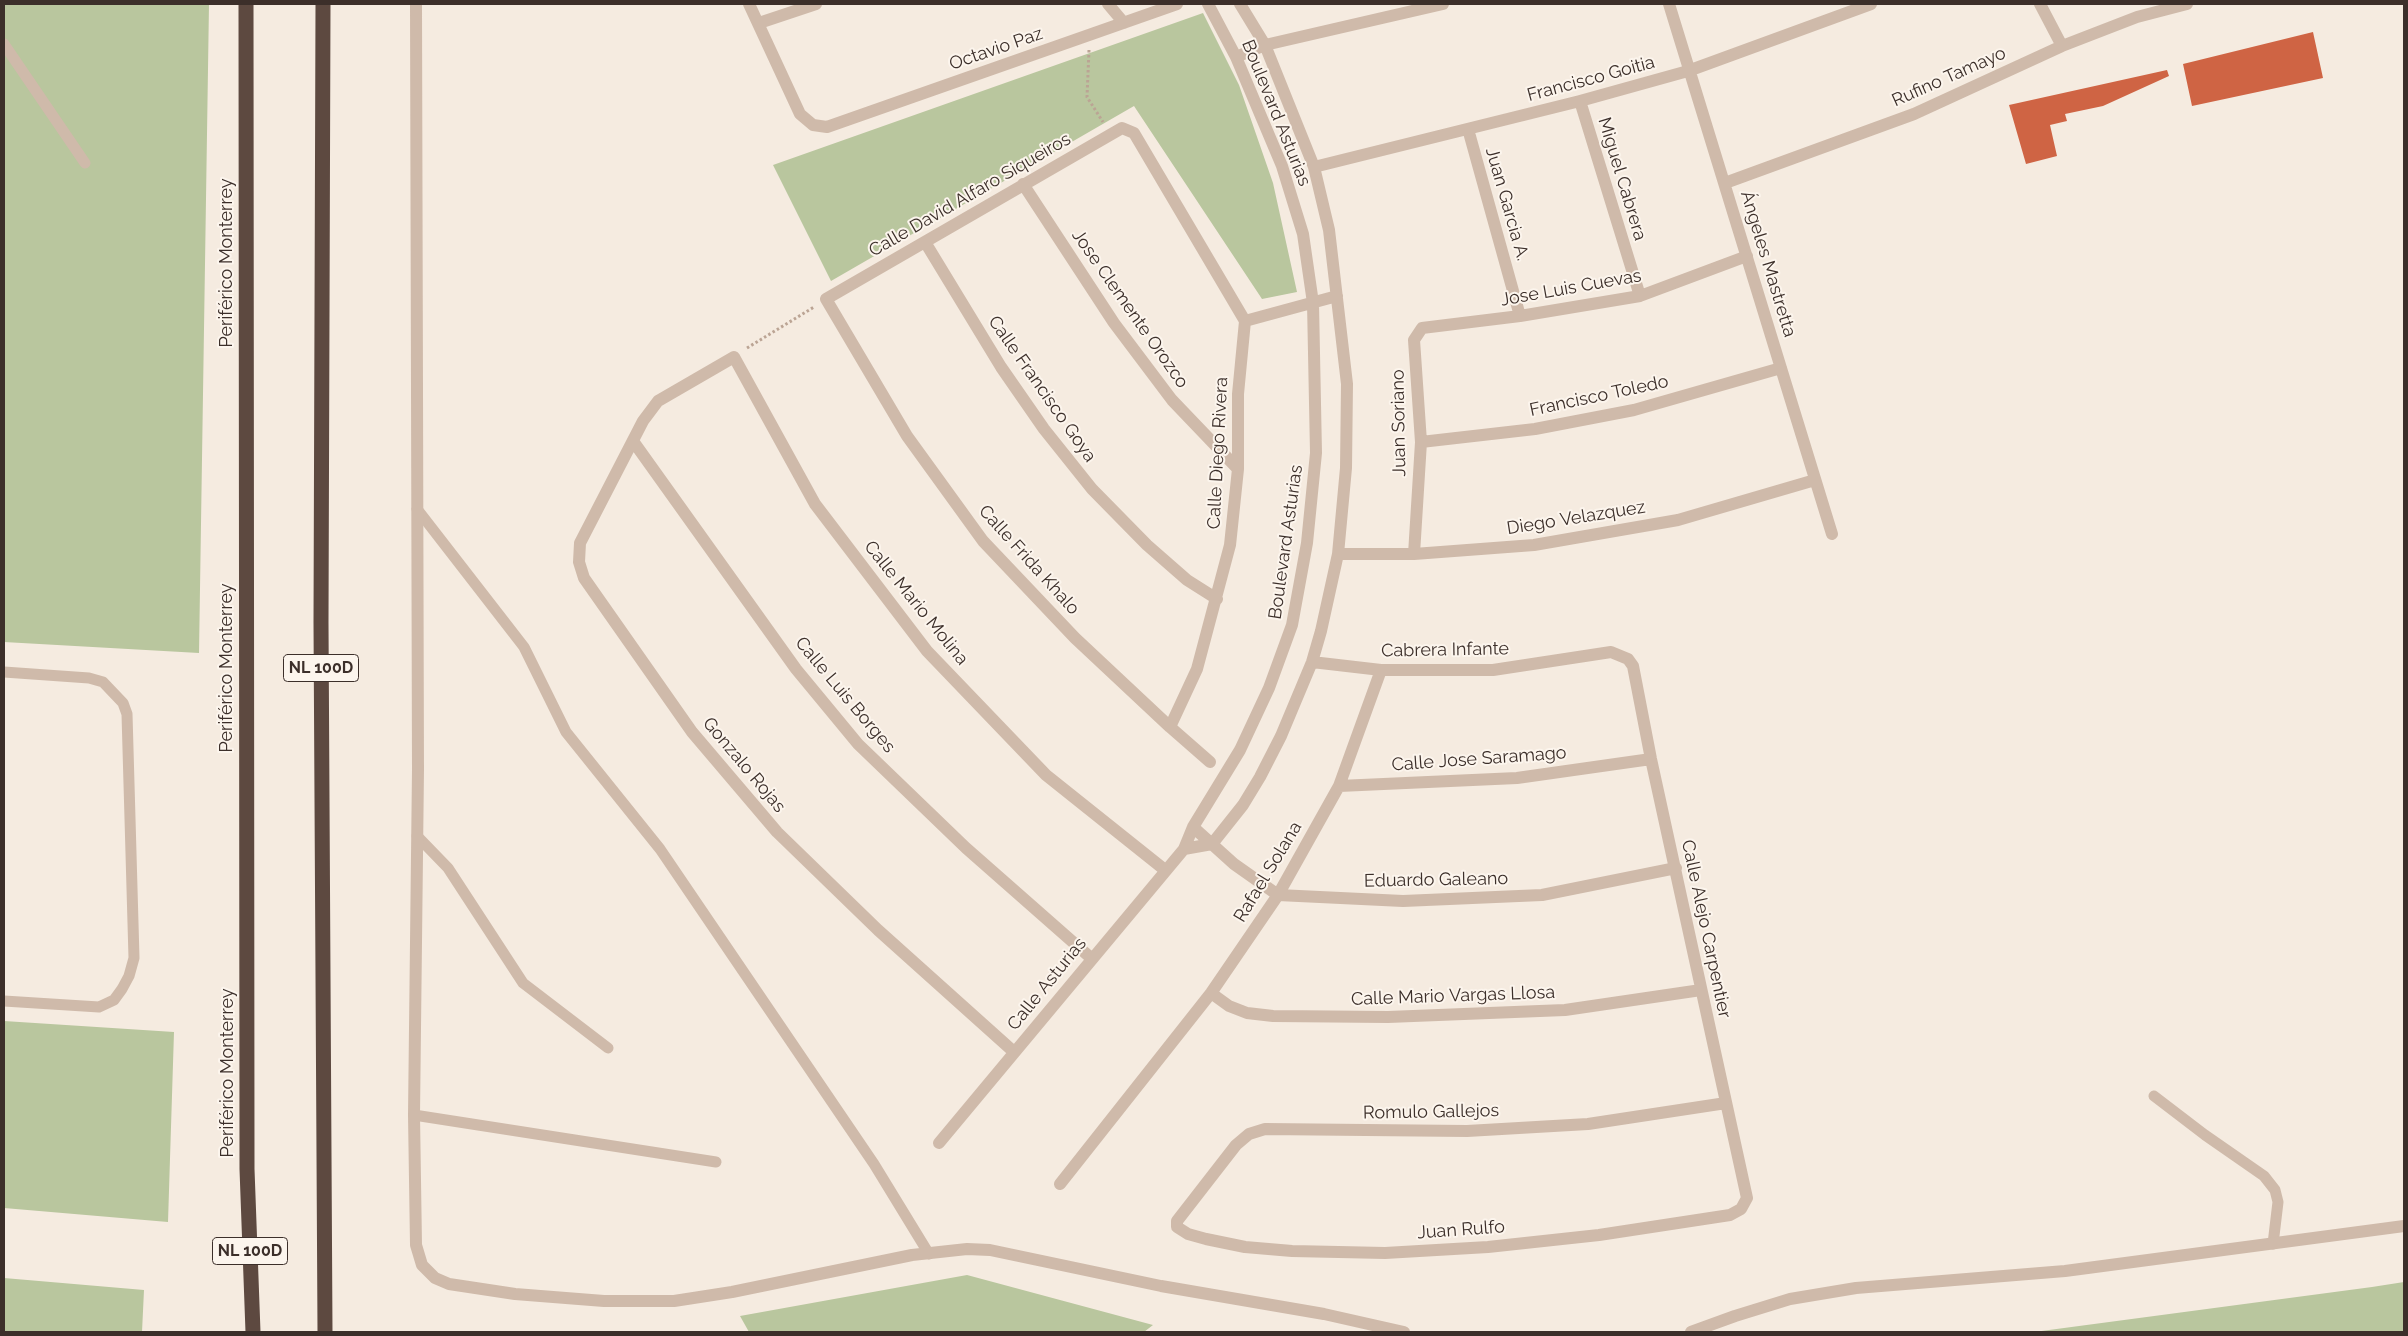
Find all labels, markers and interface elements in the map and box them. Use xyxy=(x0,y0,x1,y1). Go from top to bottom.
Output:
street label: Octavio Paz xyxy=(946,23,1046,75)
street label: Boulevard Asturias xyxy=(1237,37,1315,189)
street label: Rufino Tamayo xyxy=(1889,42,2009,112)
street label: Francisco Goitia xyxy=(1525,52,1657,106)
street label: Miguel Cabrera xyxy=(1593,115,1651,243)
street label: Calle David Alfaro Siqueiros xyxy=(865,128,1075,262)
street label: Juan Garcia A. xyxy=(1481,145,1533,263)
street label: Periférico Monterrey xyxy=(216,179,238,347)
street label: Ángeles Mastretta xyxy=(1735,188,1801,340)
street label: Jose Clemente Orozco xyxy=(1067,226,1193,392)
street label: Jose Luis Cuevas xyxy=(1499,265,1643,311)
street label: Calle Francisco Goya xyxy=(983,312,1101,466)
street label: Juan Soriano xyxy=(1387,369,1411,477)
street label: Francisco Toledo xyxy=(1528,371,1670,421)
street label: Calle Diego Rivera xyxy=(1203,376,1233,530)
street label: Boulevard Asturias xyxy=(1264,463,1308,621)
street label: Diego Velazquez xyxy=(1505,496,1647,540)
street label: Calle Frida Khalo xyxy=(974,501,1084,619)
street label: Calle Mario Molina xyxy=(859,537,973,669)
street label: Periférico Monterrey xyxy=(216,584,238,752)
street label: Calle Luis Borges xyxy=(790,633,900,757)
street label: Cabrera Infante xyxy=(1381,638,1509,662)
road number: NL 100D xyxy=(284,654,358,681)
street label: Gonzalo Rojas xyxy=(698,713,790,817)
street label: Calle Jose Saramago xyxy=(1391,742,1567,776)
street label: Rafael Solana xyxy=(1229,818,1307,926)
street label: Calle Alejo Carpentier xyxy=(1677,838,1735,1020)
street label: Eduardo Galeano xyxy=(1364,868,1508,892)
street label: Calle Asturias xyxy=(1003,933,1091,1035)
street label: Calle Mario Vargas Llosa xyxy=(1351,982,1555,1010)
street label: Periférico Monterrey xyxy=(217,989,239,1157)
street label: Romulo Gallejos xyxy=(1363,1100,1499,1124)
street label: Juan Rulfo xyxy=(1416,1216,1506,1244)
road number: NL 100D xyxy=(212,1238,288,1264)

